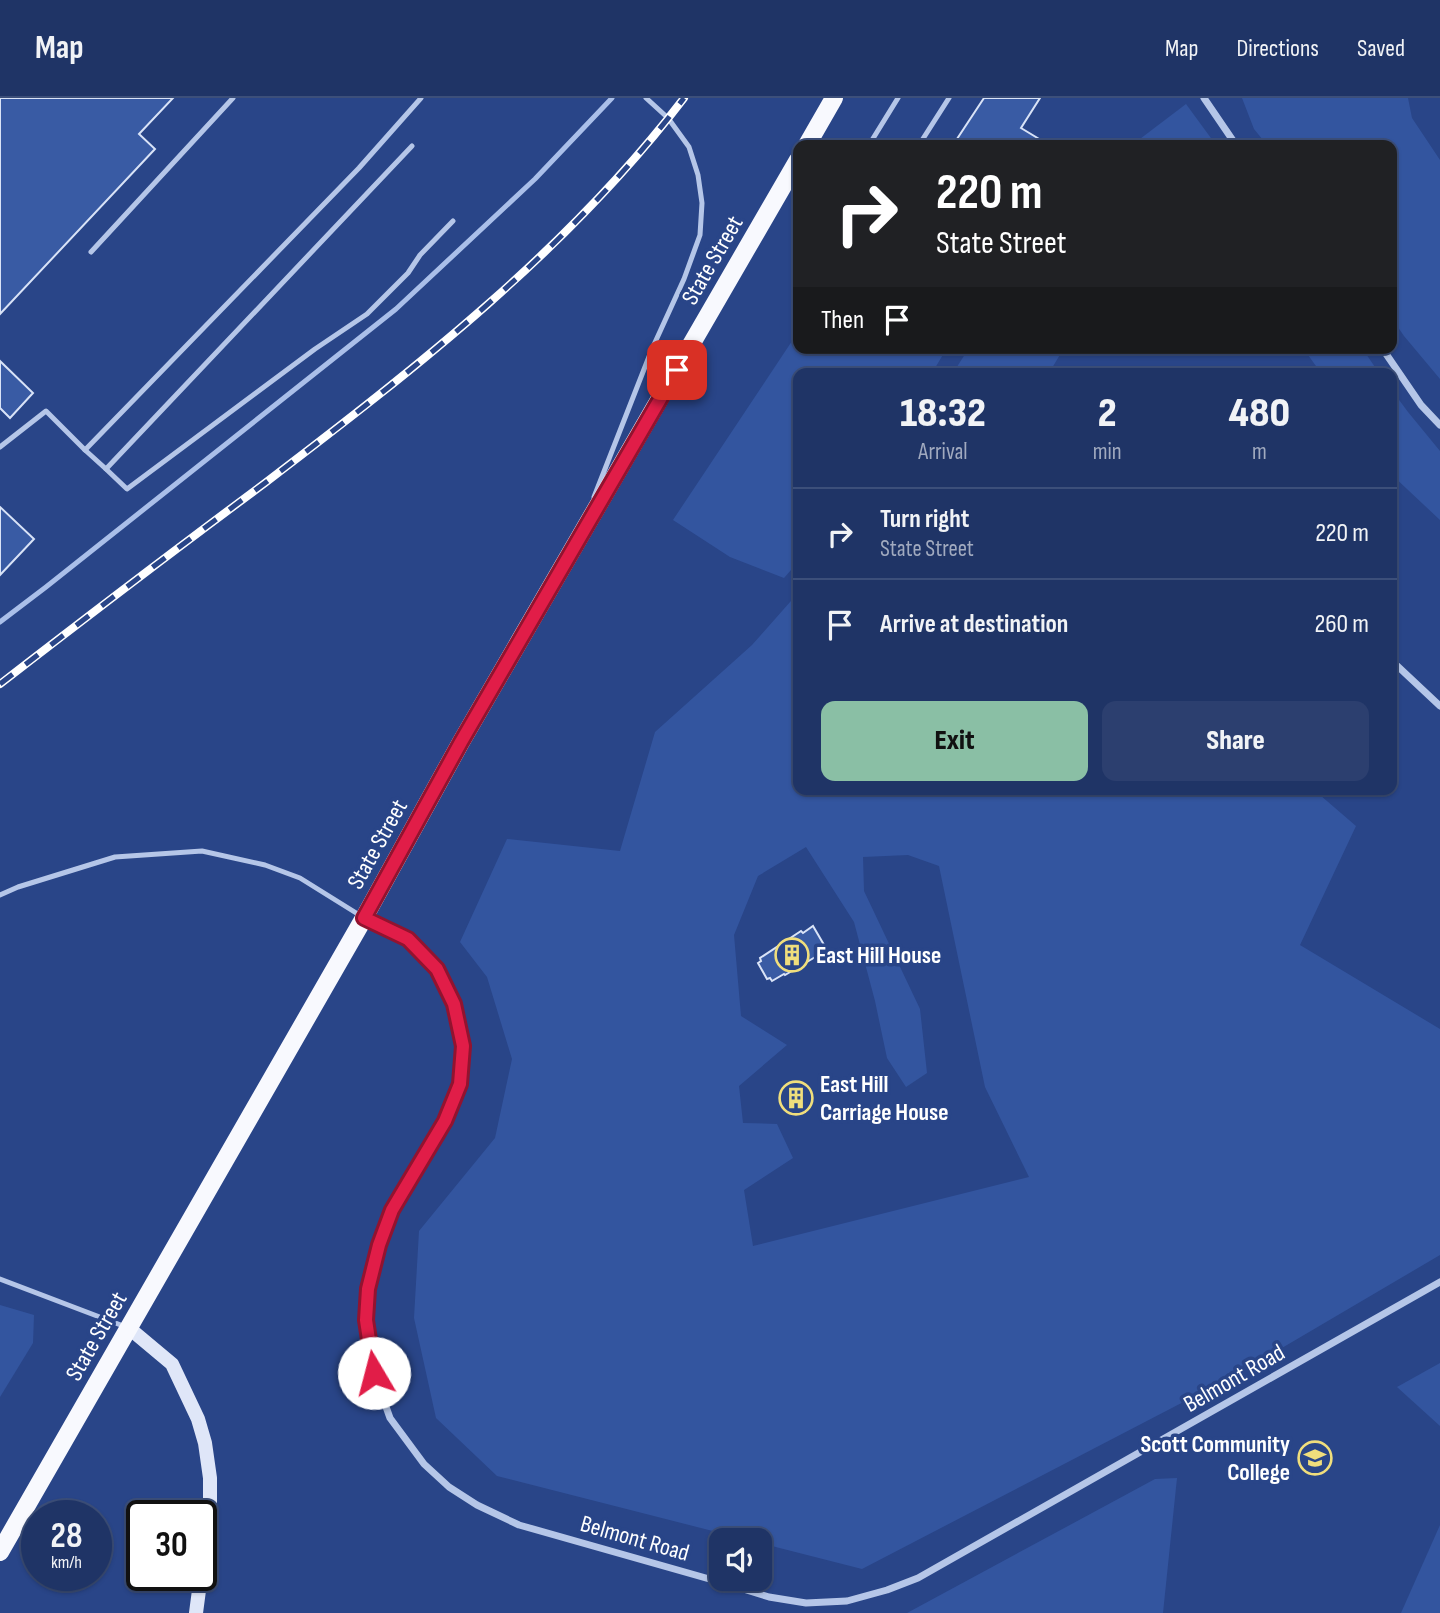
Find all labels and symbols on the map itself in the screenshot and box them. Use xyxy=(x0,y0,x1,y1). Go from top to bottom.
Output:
street label: State Street xyxy=(675,211,749,310)
pin xyxy=(647,340,707,400)
street label: State Street xyxy=(341,794,414,894)
building icon: East Hill House xyxy=(773,936,811,974)
place label: East Hill House xyxy=(816,941,941,970)
place label: East Hill Carriage House xyxy=(820,1070,949,1127)
building icon: East Hill Carriage House xyxy=(777,1079,815,1117)
street label: State Street xyxy=(59,1287,133,1386)
position arrow xyxy=(337,1336,411,1410)
street label: Belmont Road xyxy=(1179,1338,1290,1419)
place label: Scott Community College xyxy=(1140,1430,1290,1487)
school or university icon: Scott Community College xyxy=(1296,1439,1334,1477)
speed limit sign: 30 xyxy=(126,1500,217,1591)
street label: Belmont Road xyxy=(577,1509,693,1568)

